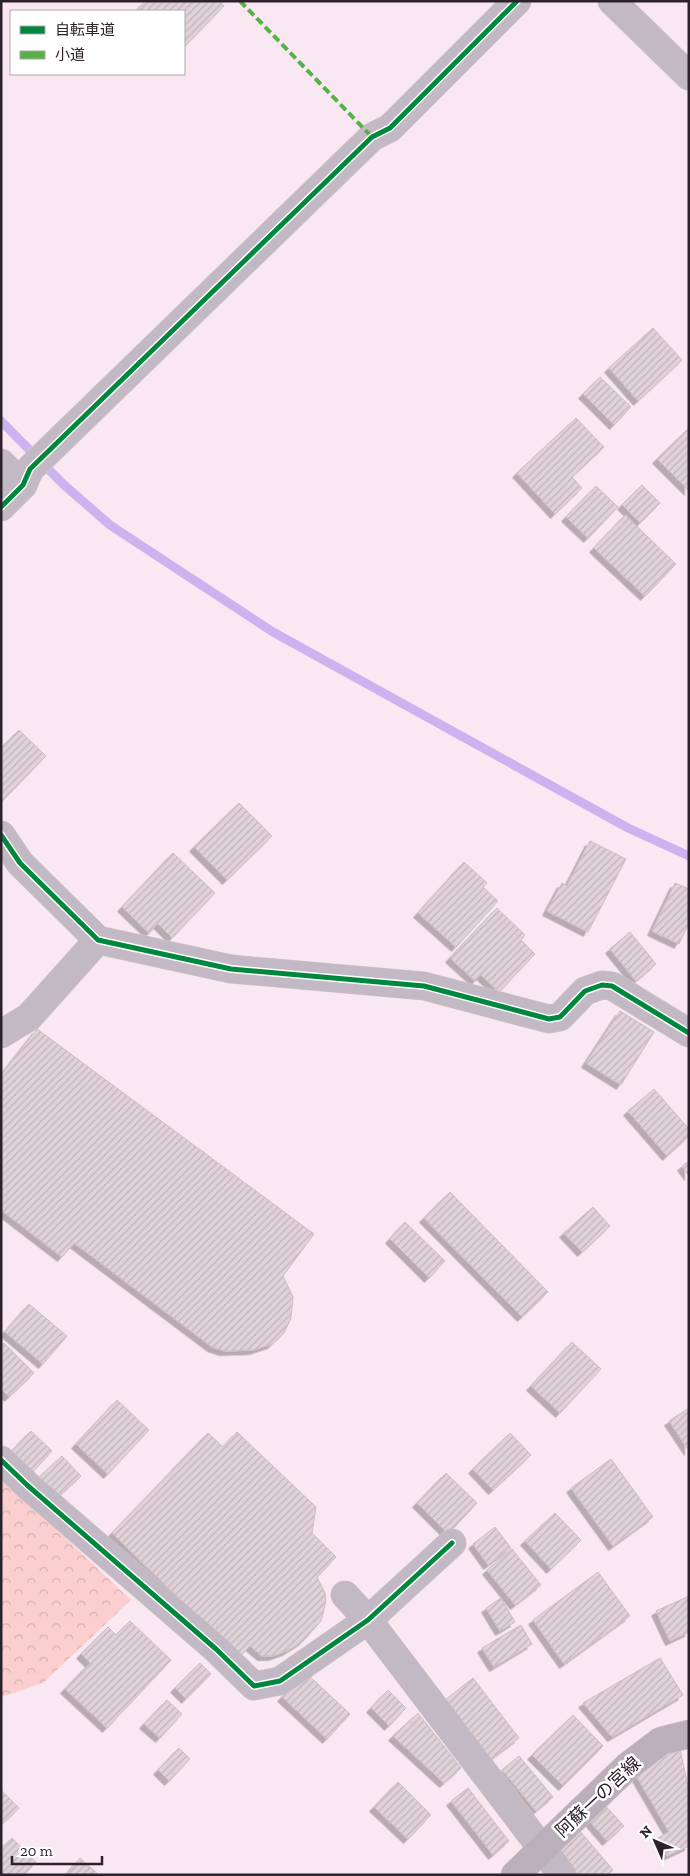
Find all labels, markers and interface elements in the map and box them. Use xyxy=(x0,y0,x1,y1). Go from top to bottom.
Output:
legend xyxy=(10,10,185,75)
text: 自転車道 xyxy=(55,21,115,39)
text: 小道 xyxy=(55,46,85,64)
street label: 阿蘇一の宮線 xyxy=(551,1752,645,1842)
north arrow xyxy=(630,1816,680,1866)
text: N xyxy=(636,1822,656,1842)
scale bar xyxy=(12,1834,102,1866)
text: 20 m xyxy=(20,1842,53,1860)

